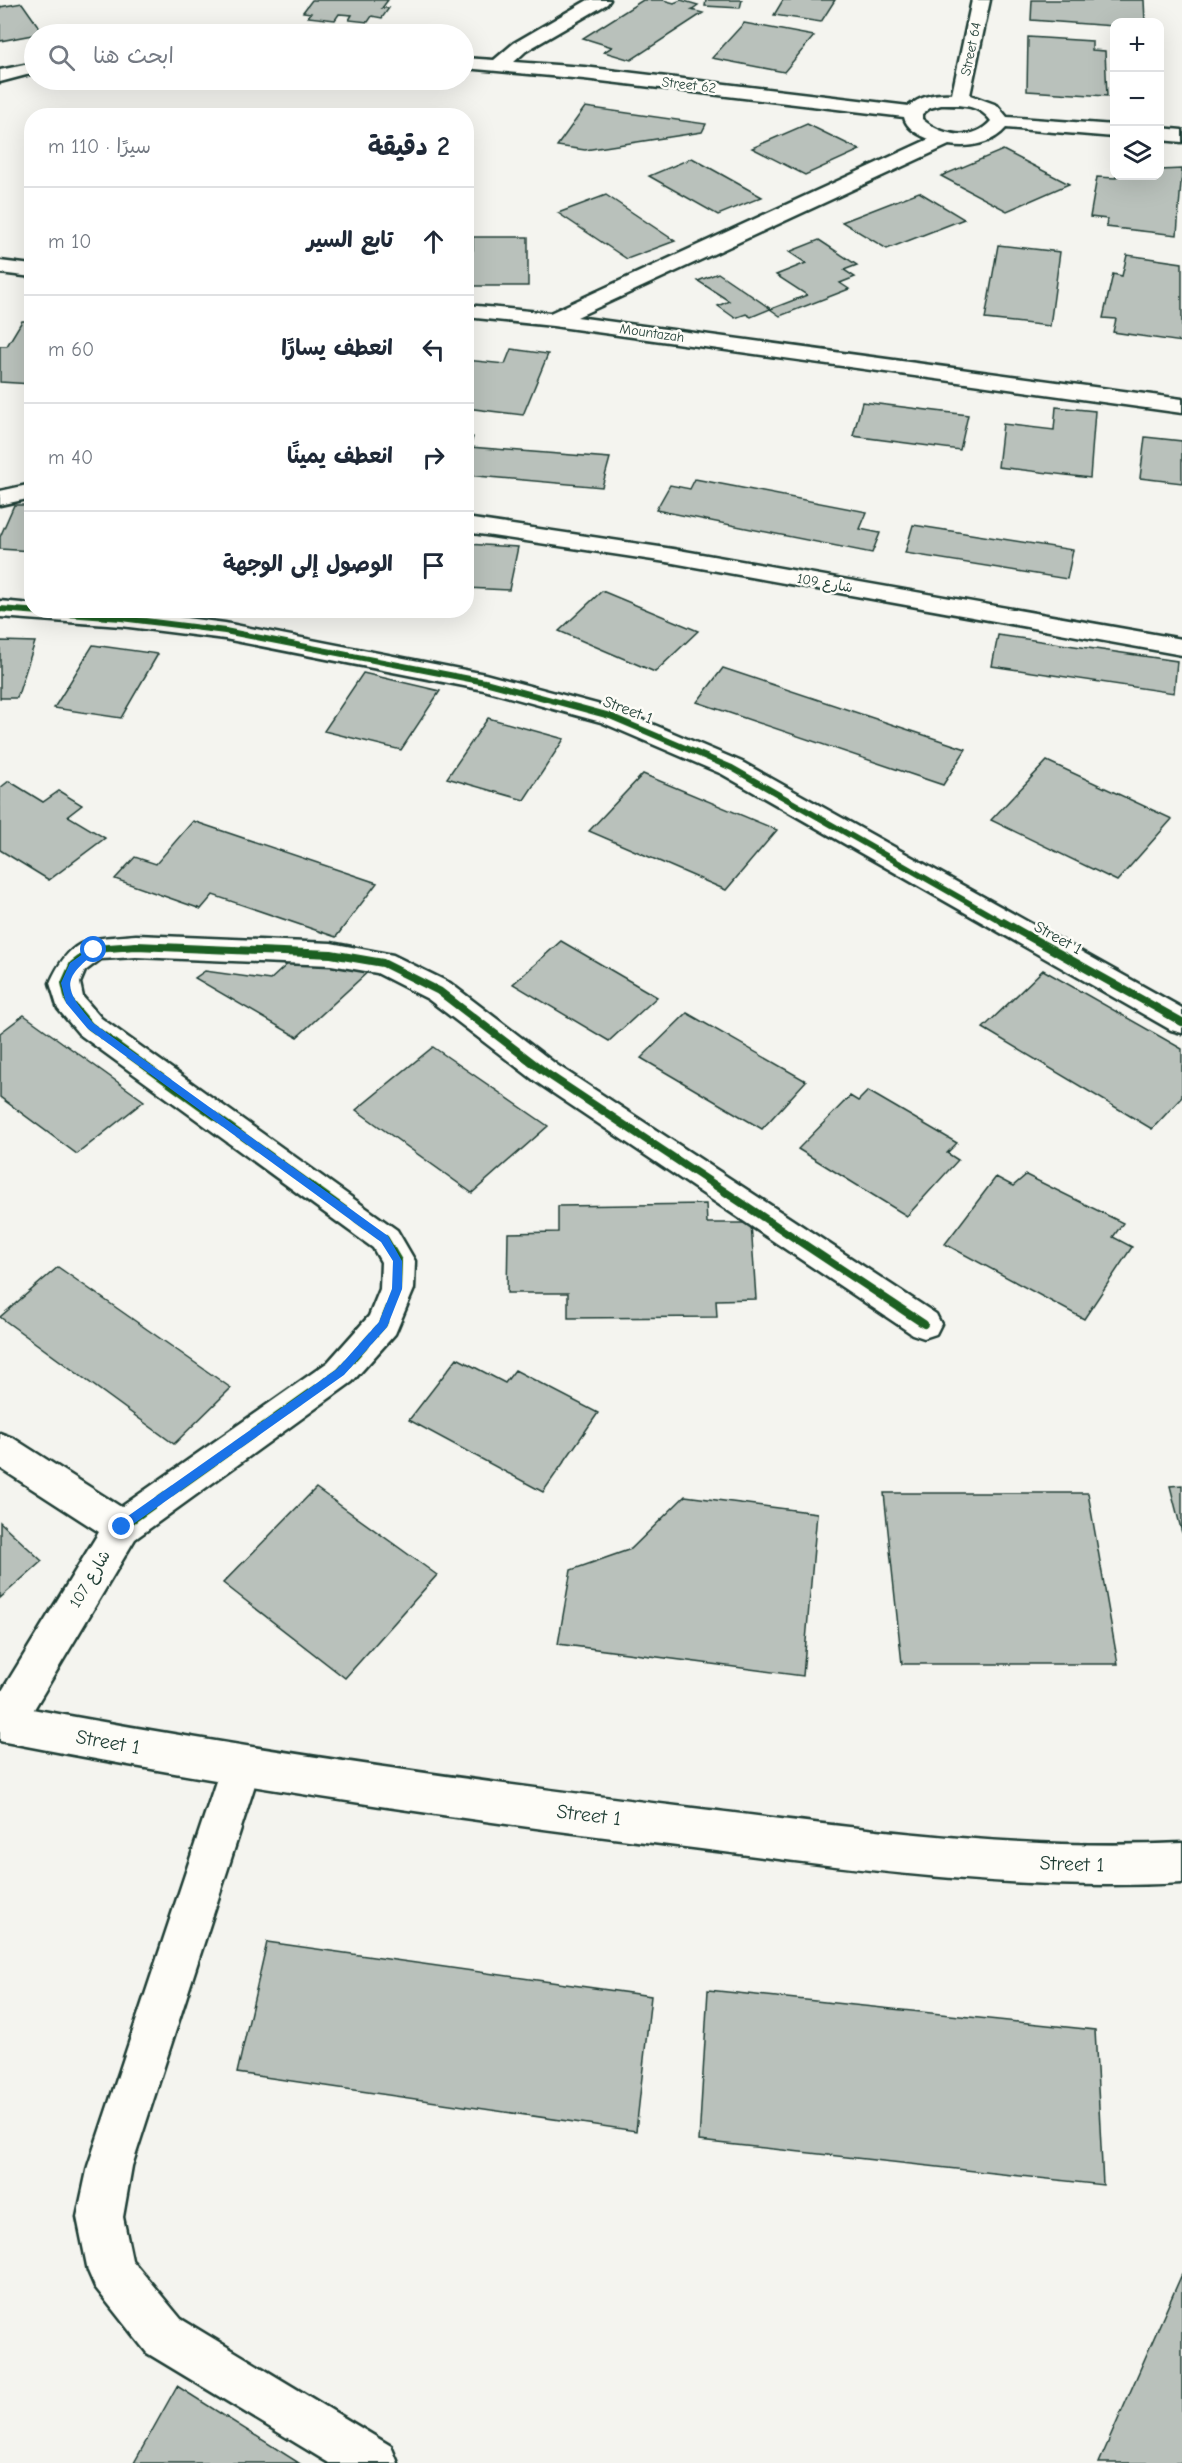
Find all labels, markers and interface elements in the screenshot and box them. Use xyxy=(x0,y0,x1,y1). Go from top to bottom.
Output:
map controls xyxy=(1110,18,1164,180)
button: + xyxy=(1110,18,1164,72)
street label: Street 64 xyxy=(957,21,985,77)
search box xyxy=(24,24,474,90)
icon: search xyxy=(45,41,78,74)
text: ابحث هنا xyxy=(93,43,174,69)
button: − xyxy=(1110,72,1164,126)
street label: Street 62 xyxy=(661,73,717,97)
button: layers xyxy=(1110,126,1164,180)
text: 2 دقيقة xyxy=(368,132,450,162)
text: سيرًا · 110 m xyxy=(48,135,151,158)
icon: ahead xyxy=(417,225,450,258)
text: تابع السير xyxy=(307,227,393,253)
text: 10 m xyxy=(48,230,91,253)
street label: Mountazah xyxy=(618,320,686,346)
icon: left xyxy=(417,333,450,366)
text: انعطف يسارًا xyxy=(281,335,393,361)
text: 60 m xyxy=(48,338,94,361)
icon: right xyxy=(417,441,450,474)
text: انعطف يمينًا xyxy=(287,443,393,469)
text: 40 m xyxy=(48,446,93,469)
icon: arrive xyxy=(417,549,450,582)
text: الوصول إلى الوجهة xyxy=(223,551,393,577)
street label: شارع 109 xyxy=(796,570,854,597)
street label: Street 1 xyxy=(601,692,655,728)
street label: Street 1 xyxy=(1031,918,1085,958)
route start xyxy=(80,936,106,962)
route end xyxy=(108,1513,134,1539)
street label: شارع 107 xyxy=(66,1547,116,1612)
street label: Street 1 xyxy=(74,1725,142,1759)
street label: Street 1 xyxy=(555,1800,623,1830)
street label: Street 1 xyxy=(1039,1851,1105,1877)

